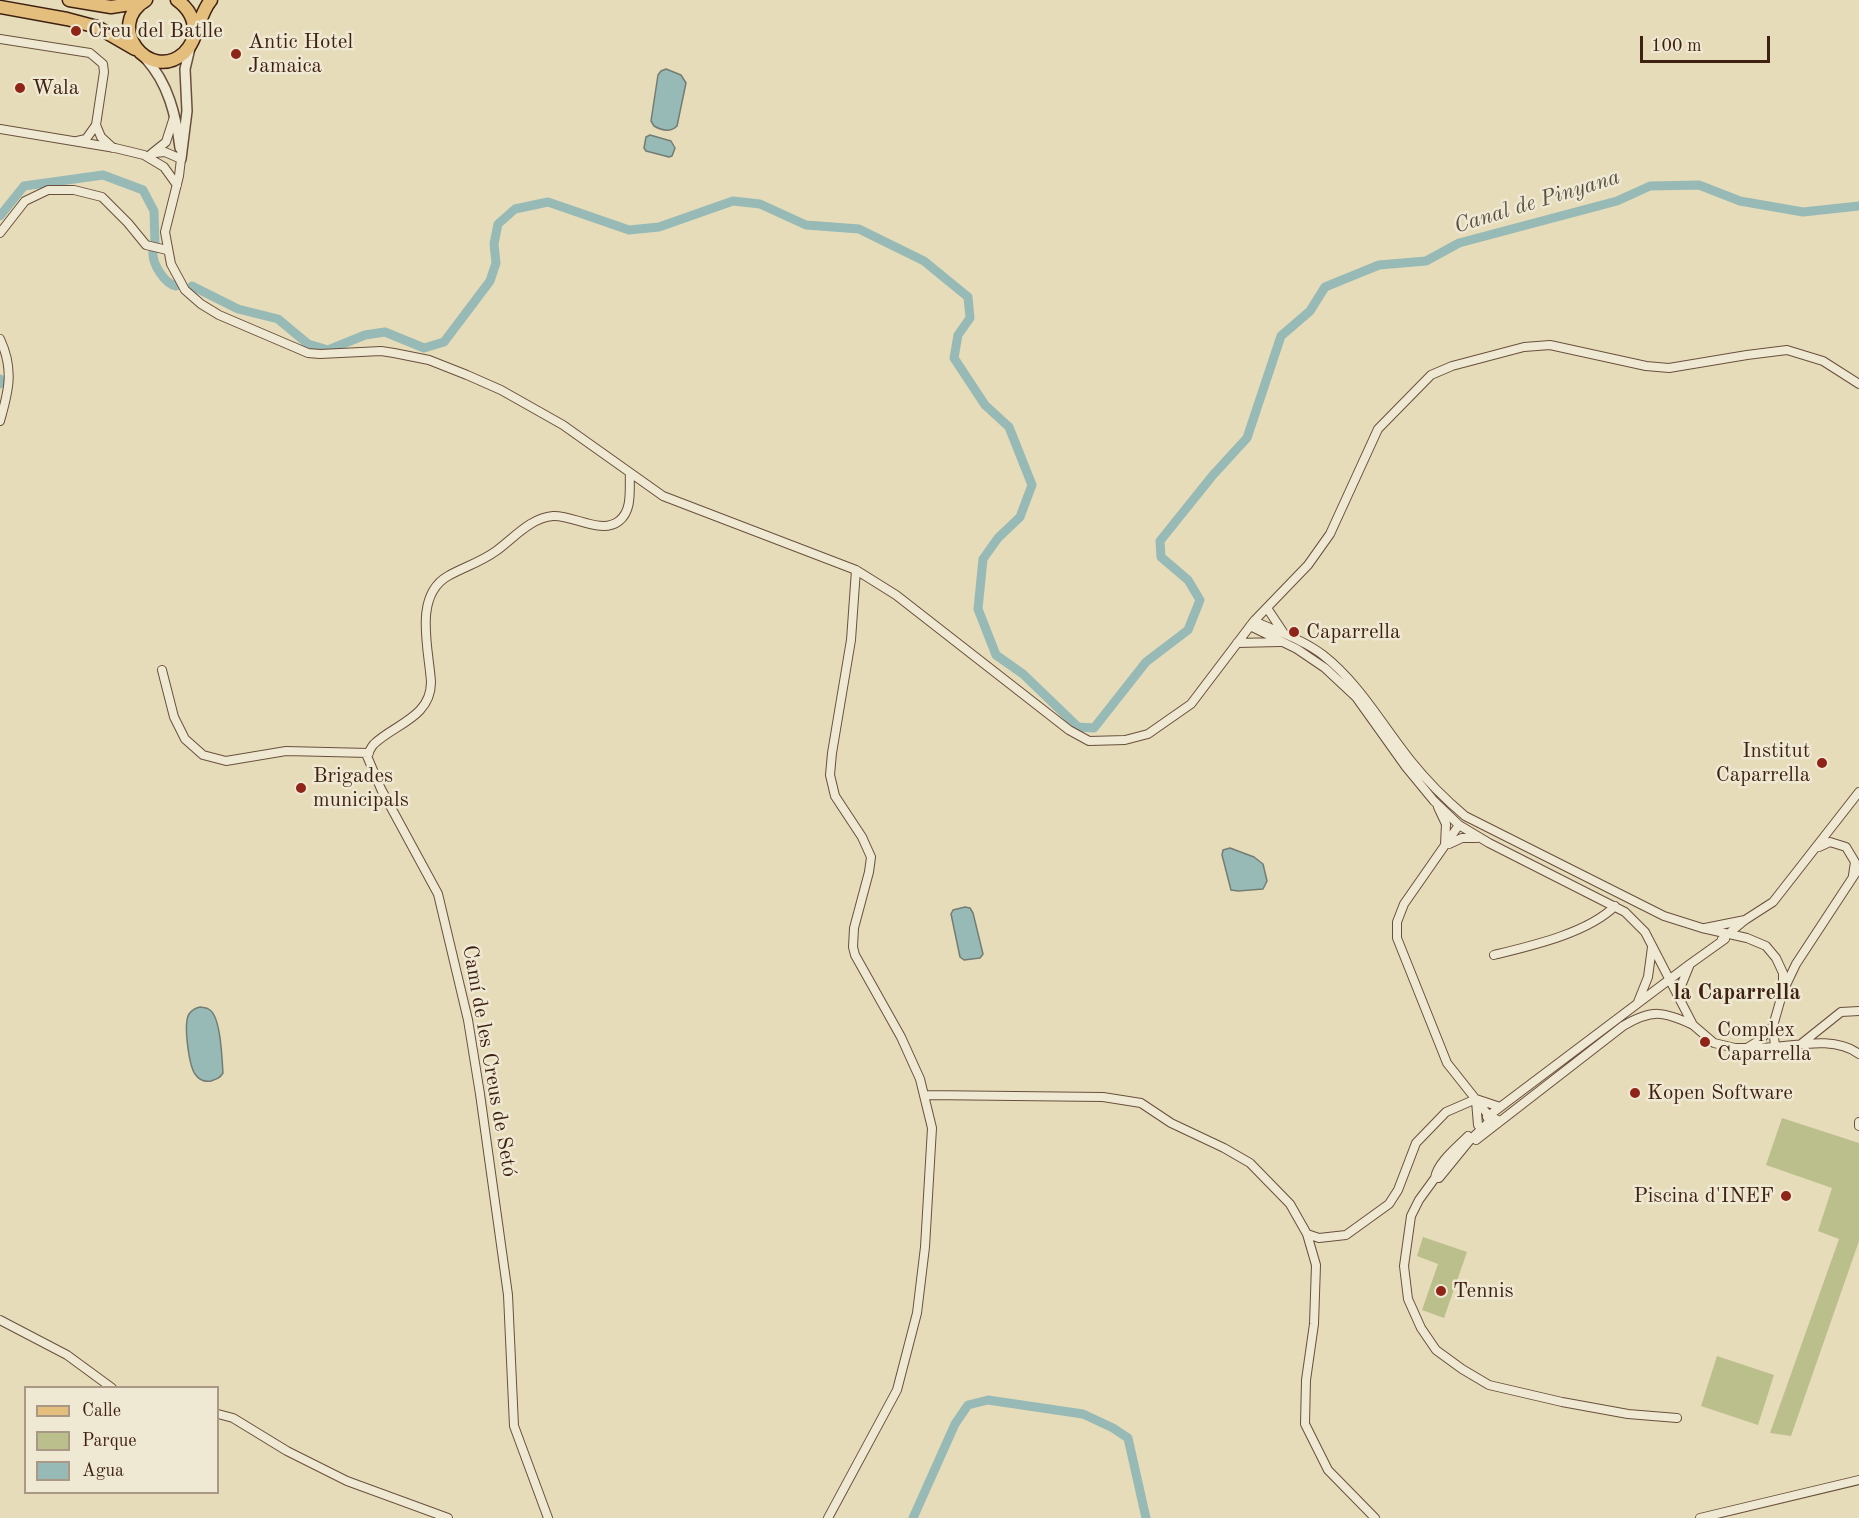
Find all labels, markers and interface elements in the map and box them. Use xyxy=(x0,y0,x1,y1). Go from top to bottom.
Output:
place label: Creu del Batlle xyxy=(88,18,223,44)
marker: Creu del Batlle xyxy=(69,24,83,38)
scale bar xyxy=(1643,24,1774,62)
place label: Antic Hotel Jamaica xyxy=(248,29,353,79)
text: 100 m xyxy=(1651,37,1702,55)
marker: Antic Hotel Jamaica xyxy=(229,47,243,61)
place label: Wala xyxy=(32,75,79,101)
marker: Wala xyxy=(13,81,27,95)
water label: Canal de Pinyana xyxy=(1451,164,1623,240)
place label: Caparrella xyxy=(1306,619,1400,645)
marker: Caparrella xyxy=(1287,625,1301,639)
place label: Institut Caparrella xyxy=(1716,738,1810,788)
marker: Institut Caparrella xyxy=(1815,756,1829,770)
place label: Brigades municipals xyxy=(313,763,409,813)
marker: Brigades municipals xyxy=(294,781,308,795)
street label: Camí de les Creus de Setó xyxy=(456,943,522,1179)
district label: la Caparrella xyxy=(1673,980,1801,1006)
place label: Complex Caparrella xyxy=(1717,1017,1811,1067)
marker: Complex Caparrella xyxy=(1698,1035,1712,1049)
place label: Kopen Software xyxy=(1647,1080,1793,1106)
marker: Kopen Software xyxy=(1628,1086,1642,1100)
place label: Piscina d'INEF xyxy=(1633,1183,1774,1209)
marker: Piscina d'INEF xyxy=(1779,1189,1793,1203)
place label: Tennis xyxy=(1453,1278,1514,1304)
marker: Tennis xyxy=(1434,1284,1448,1298)
legend xyxy=(24,1386,219,1494)
text: Calle xyxy=(82,1402,121,1420)
text: Parque xyxy=(82,1432,137,1450)
text: Agua xyxy=(82,1462,124,1480)

